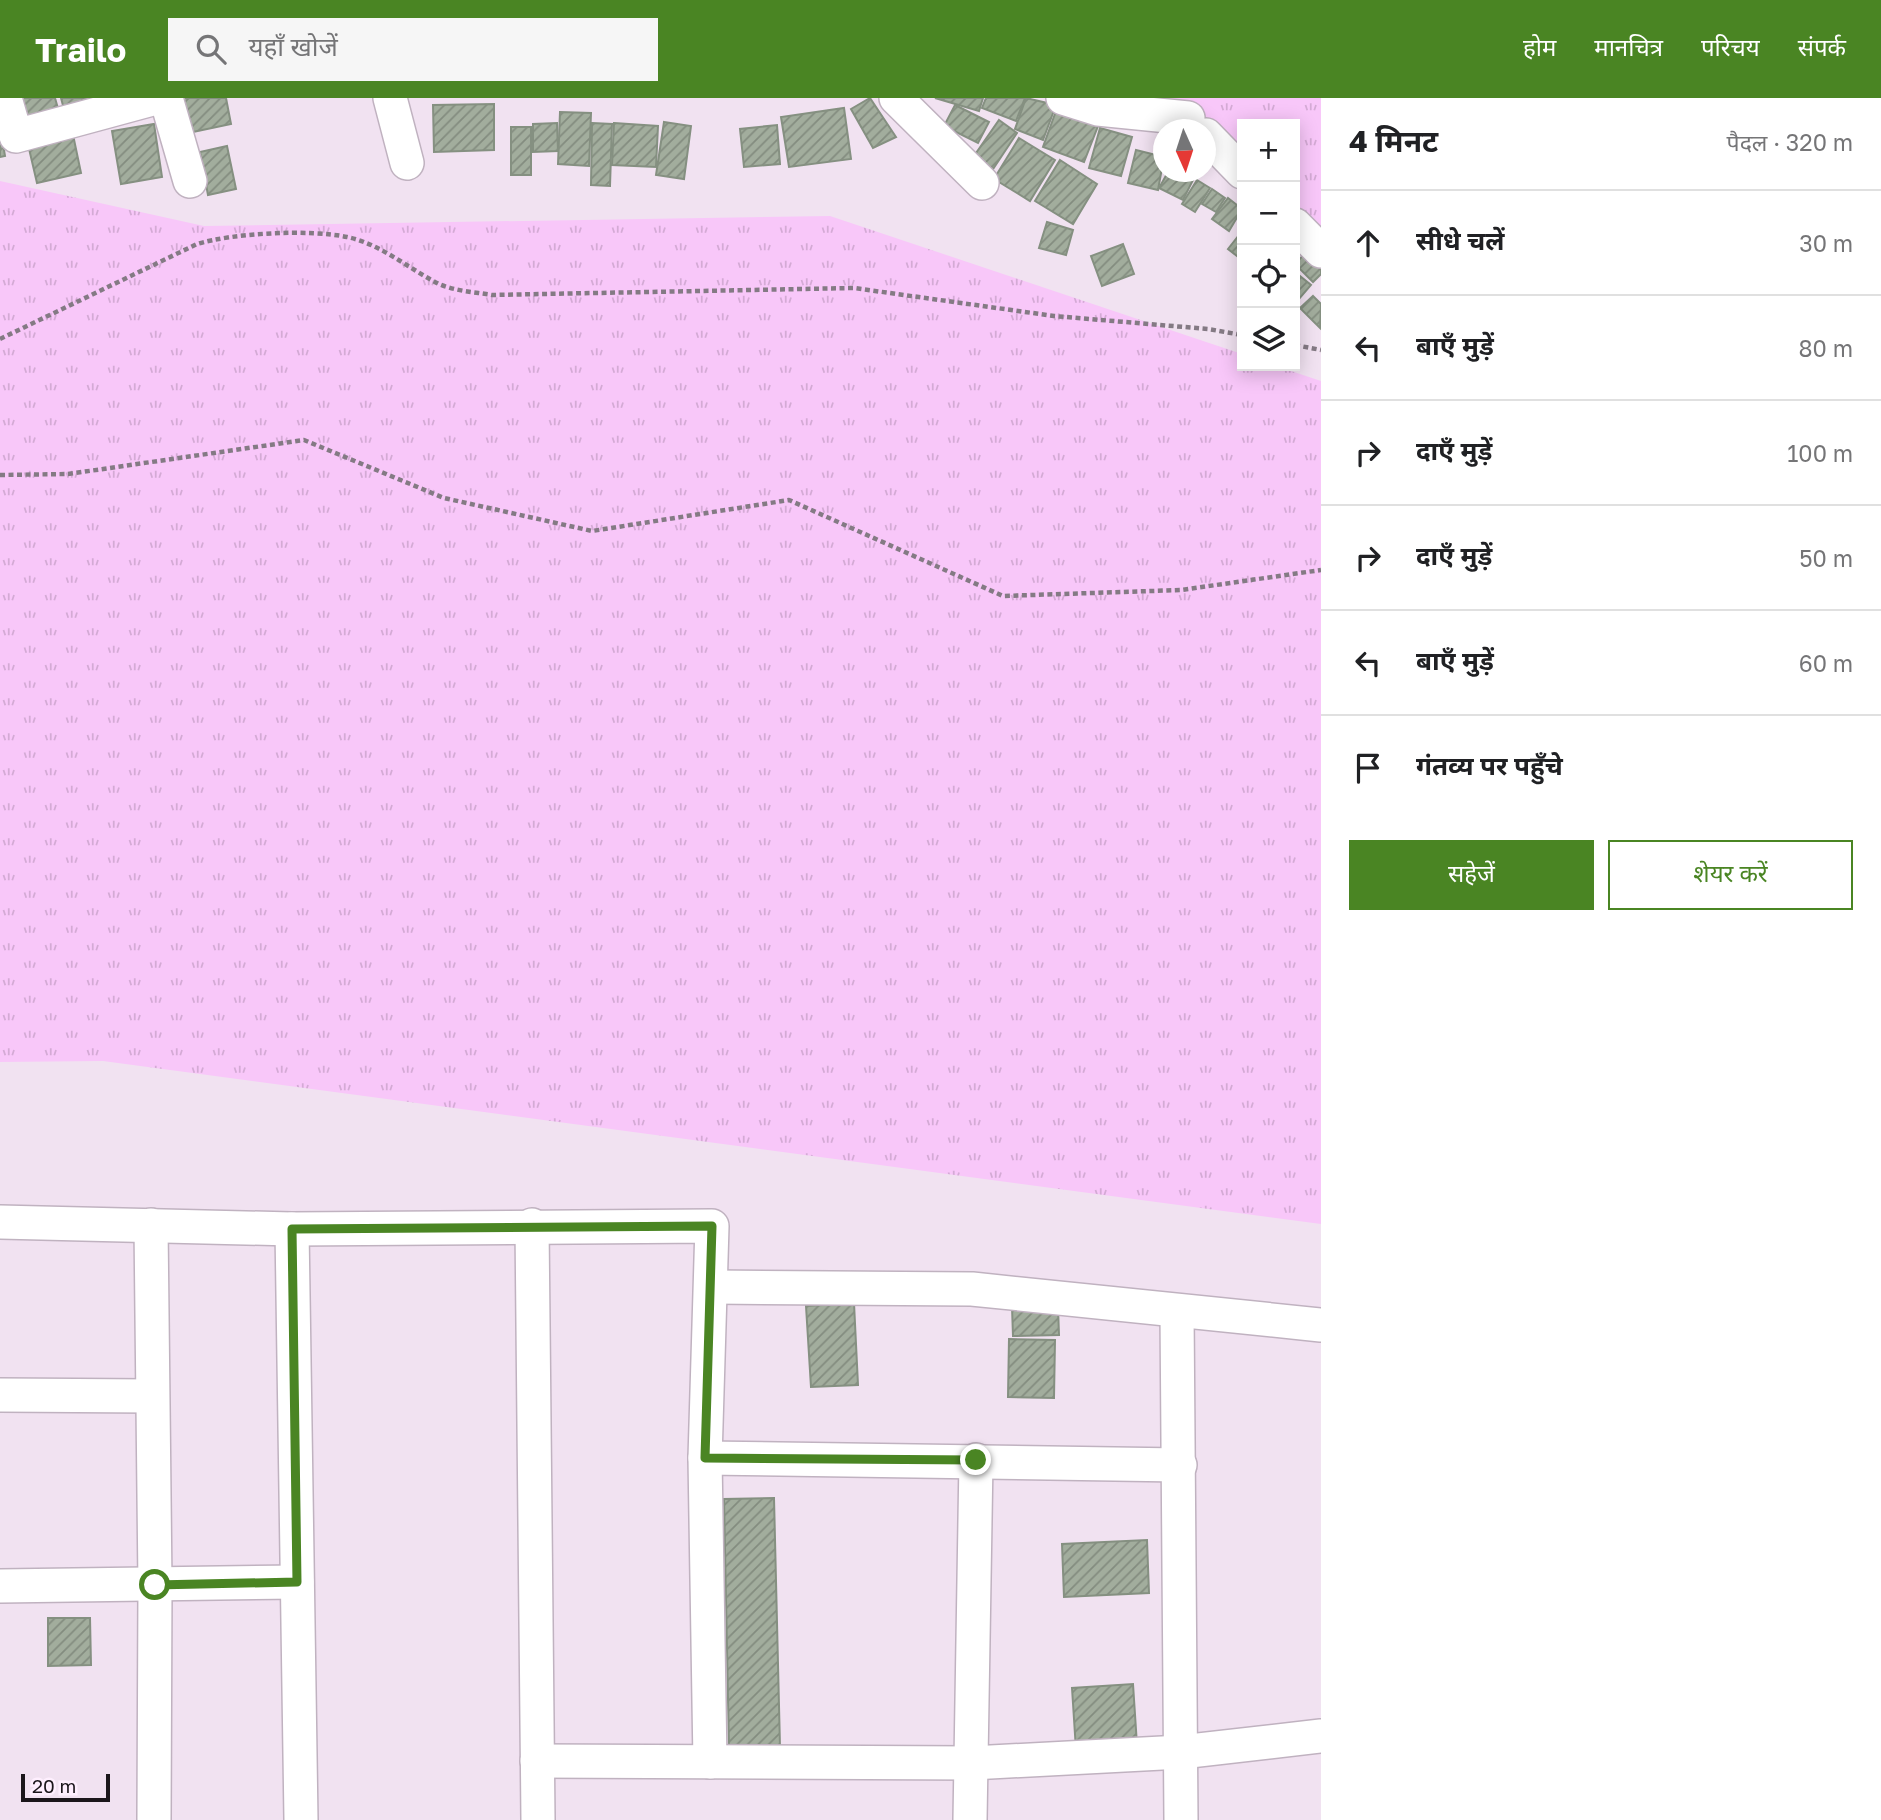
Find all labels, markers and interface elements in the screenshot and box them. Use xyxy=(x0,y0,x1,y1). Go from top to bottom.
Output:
search box xyxy=(168,18,658,81)
text: Trailo xyxy=(35,30,126,69)
icon: search xyxy=(192,30,230,68)
text: यहाँ खोजें xyxy=(248,31,338,62)
text: होम xyxy=(1523,32,1556,61)
text: मानचित्र xyxy=(1594,32,1663,61)
text: परिचय xyxy=(1701,32,1760,61)
text: संपर्क xyxy=(1798,32,1846,61)
north arrow xyxy=(1153,119,1216,182)
map controls xyxy=(1237,119,1300,371)
button: + xyxy=(1237,119,1300,182)
text: 4 मिनट xyxy=(1349,123,1438,159)
text: पैदल · 320 m xyxy=(1727,128,1853,156)
button: − xyxy=(1237,182,1300,245)
icon: ahead xyxy=(1349,224,1387,262)
text: सीधे चलें xyxy=(1416,225,1504,256)
text: 30 m xyxy=(1799,229,1853,257)
button: locate xyxy=(1237,245,1300,308)
button: layers xyxy=(1237,308,1300,371)
icon: left xyxy=(1349,329,1387,367)
text: बाएँ मुड़ें xyxy=(1416,330,1494,361)
text: 80 m xyxy=(1799,334,1853,362)
icon: right xyxy=(1349,434,1387,472)
text: दाएँ मुड़ें xyxy=(1416,435,1492,466)
text: 100 m xyxy=(1787,439,1853,467)
icon: right xyxy=(1349,539,1387,577)
text: दाएँ मुड़ें xyxy=(1416,540,1492,571)
text: 50 m xyxy=(1799,544,1853,572)
icon: left xyxy=(1349,644,1387,682)
text: बाएँ मुड़ें xyxy=(1416,645,1494,676)
text: 60 m xyxy=(1799,649,1853,677)
icon: arrive xyxy=(1349,749,1387,787)
text: गंतव्य पर पहुँचे xyxy=(1416,750,1563,781)
button: सहेजें xyxy=(1349,840,1594,910)
button: शेयर करें xyxy=(1608,840,1853,910)
route end xyxy=(960,1444,991,1475)
route start xyxy=(139,1569,170,1600)
scale bar xyxy=(21,1771,110,1803)
text: 20 m xyxy=(32,1774,76,1797)

